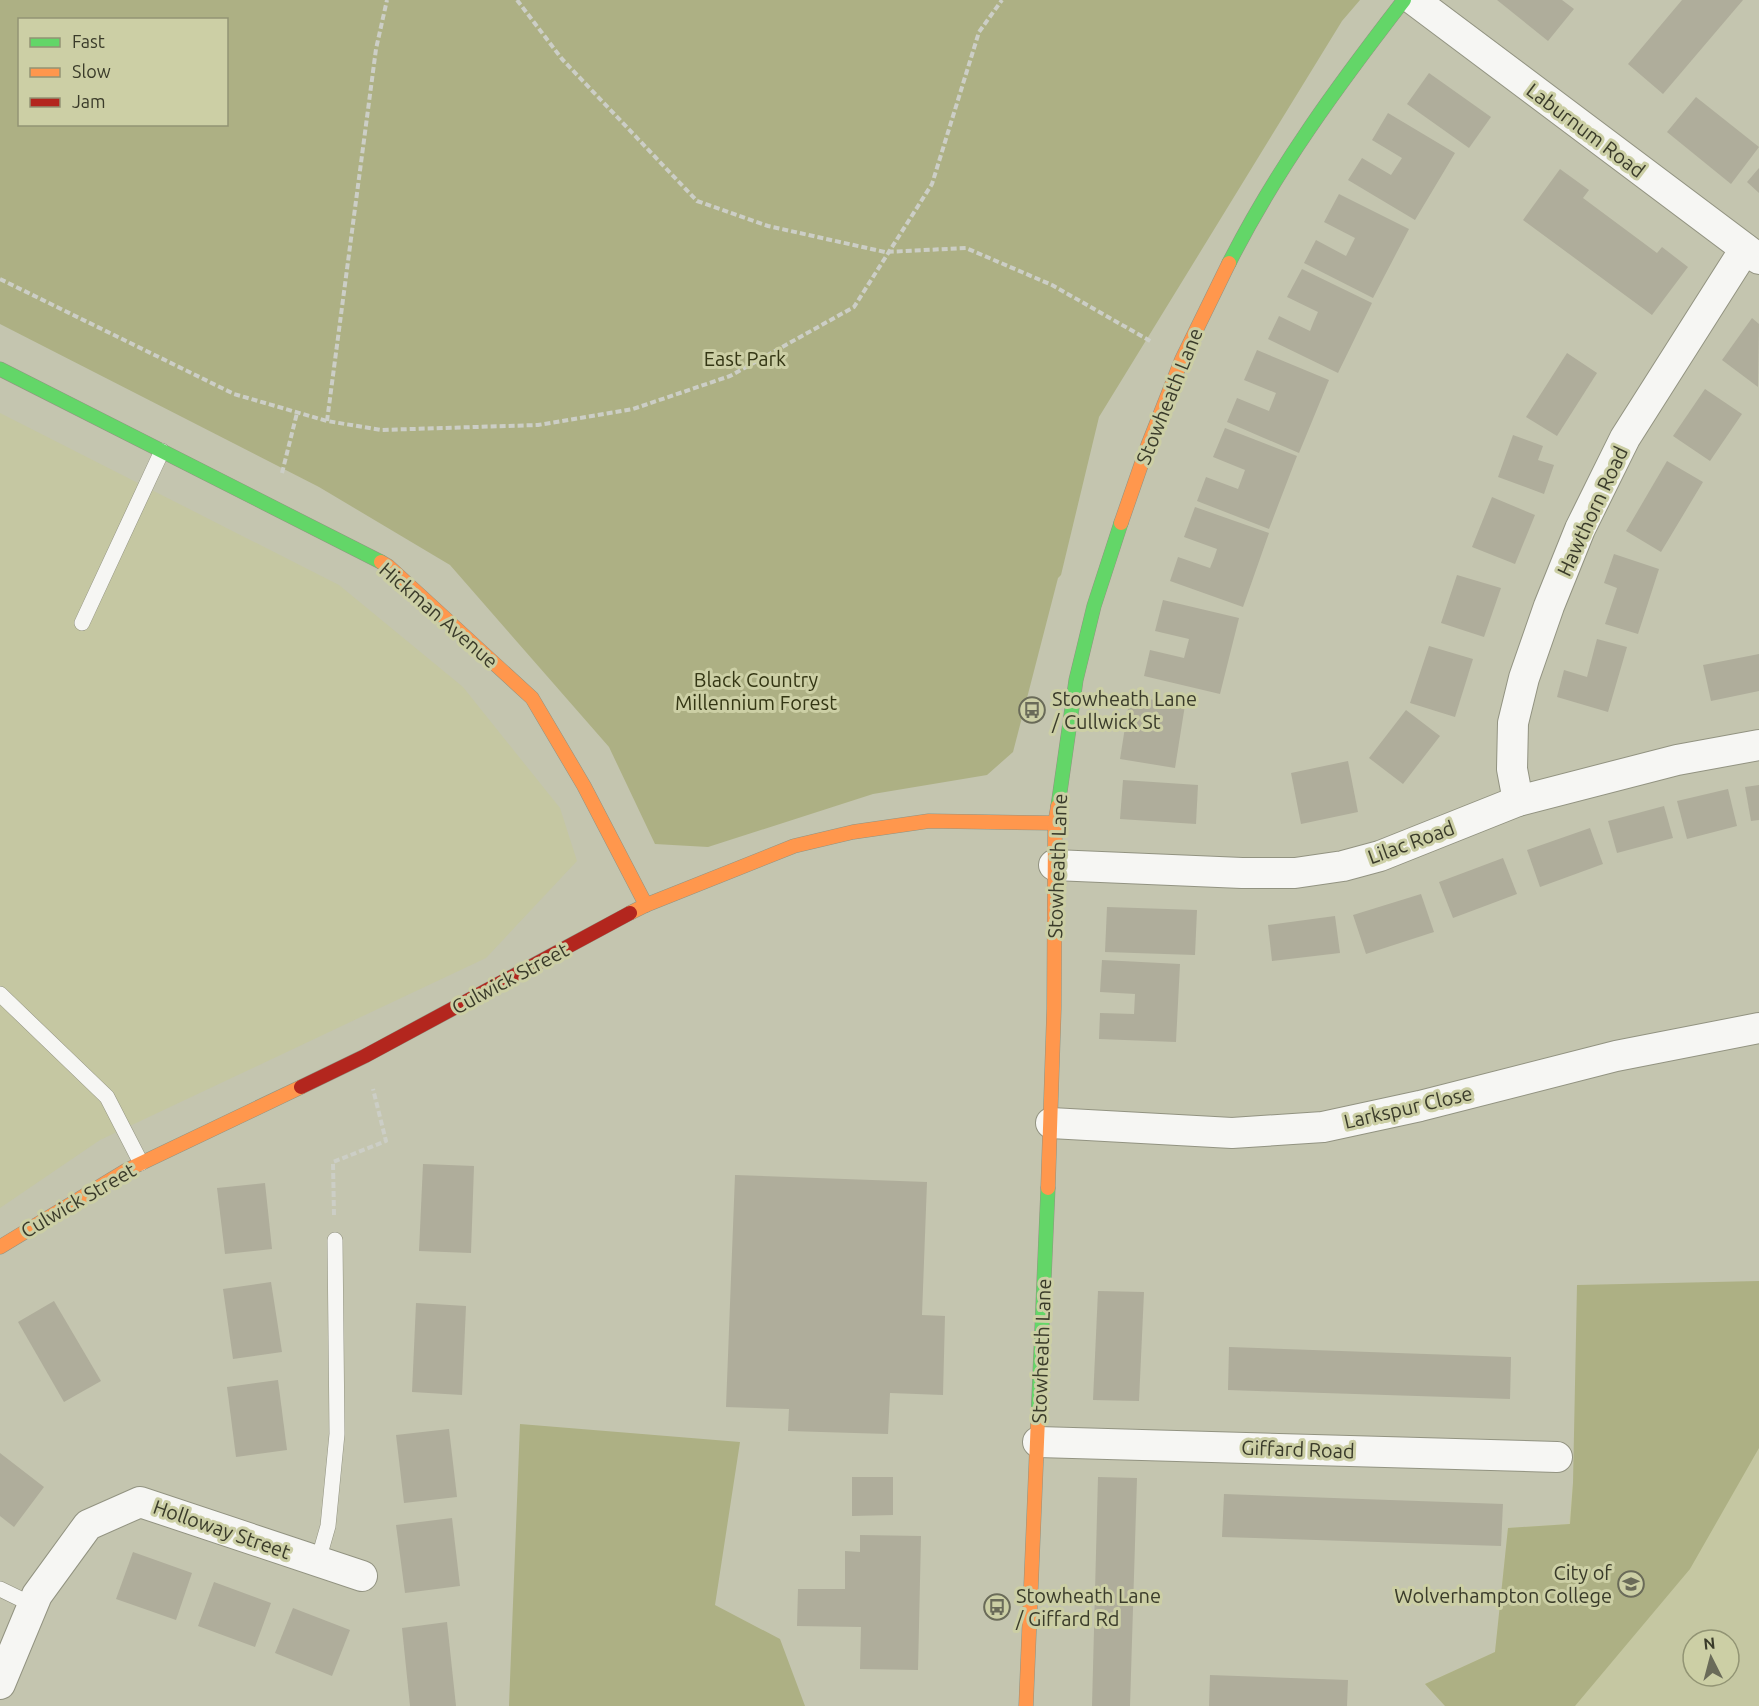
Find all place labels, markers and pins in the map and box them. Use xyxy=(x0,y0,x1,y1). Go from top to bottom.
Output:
place label: Stowheath Lane / Cullwick St xyxy=(1051,687,1197,733)
bus stop icon: Stowheath Lane / Cullwick St xyxy=(1017,695,1047,725)
place label: City of Wolverhampton College xyxy=(1394,1561,1612,1607)
school or university icon: City of Wolverhampton College xyxy=(1616,1569,1646,1599)
place label: Stowheath Lane / Giffard Rd xyxy=(1015,1584,1161,1630)
bus stop icon: Stowheath Lane / Giffard Rd xyxy=(982,1592,1012,1622)

